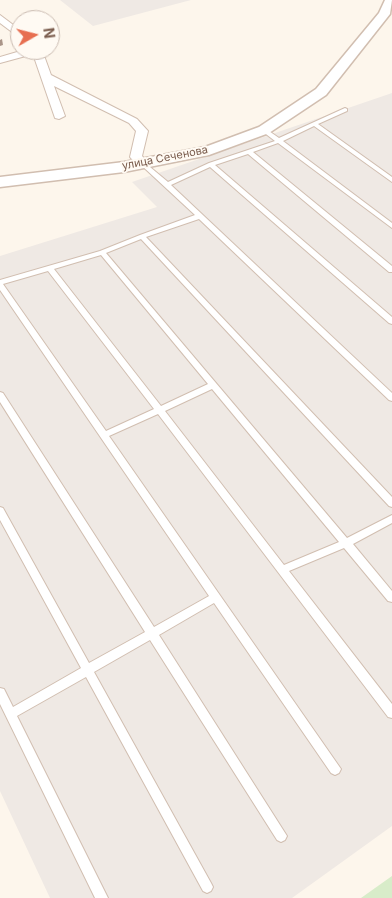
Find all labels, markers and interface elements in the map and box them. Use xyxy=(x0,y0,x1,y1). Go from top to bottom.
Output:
north arrow xyxy=(10,10,60,60)
text: N xyxy=(40,27,59,39)
street label: улица Сеченова xyxy=(121,143,209,173)

